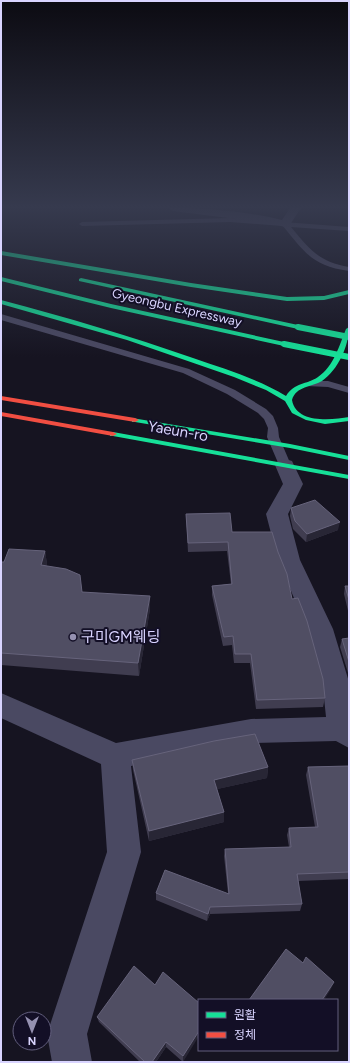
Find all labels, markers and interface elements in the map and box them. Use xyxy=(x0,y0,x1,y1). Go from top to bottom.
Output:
street label: Gyeongbu Expressway xyxy=(111,285,243,330)
street label: Yaeun-ro xyxy=(147,417,210,445)
place label: 구미GM웨딩 xyxy=(81,628,160,646)
marker: 구미GM웨딩 xyxy=(68,632,78,642)
legend xyxy=(198,999,338,1051)
text: 원활 xyxy=(234,1008,256,1022)
north arrow xyxy=(12,1011,52,1051)
text: 정체 xyxy=(234,1028,256,1042)
text: N xyxy=(28,1034,36,1047)

